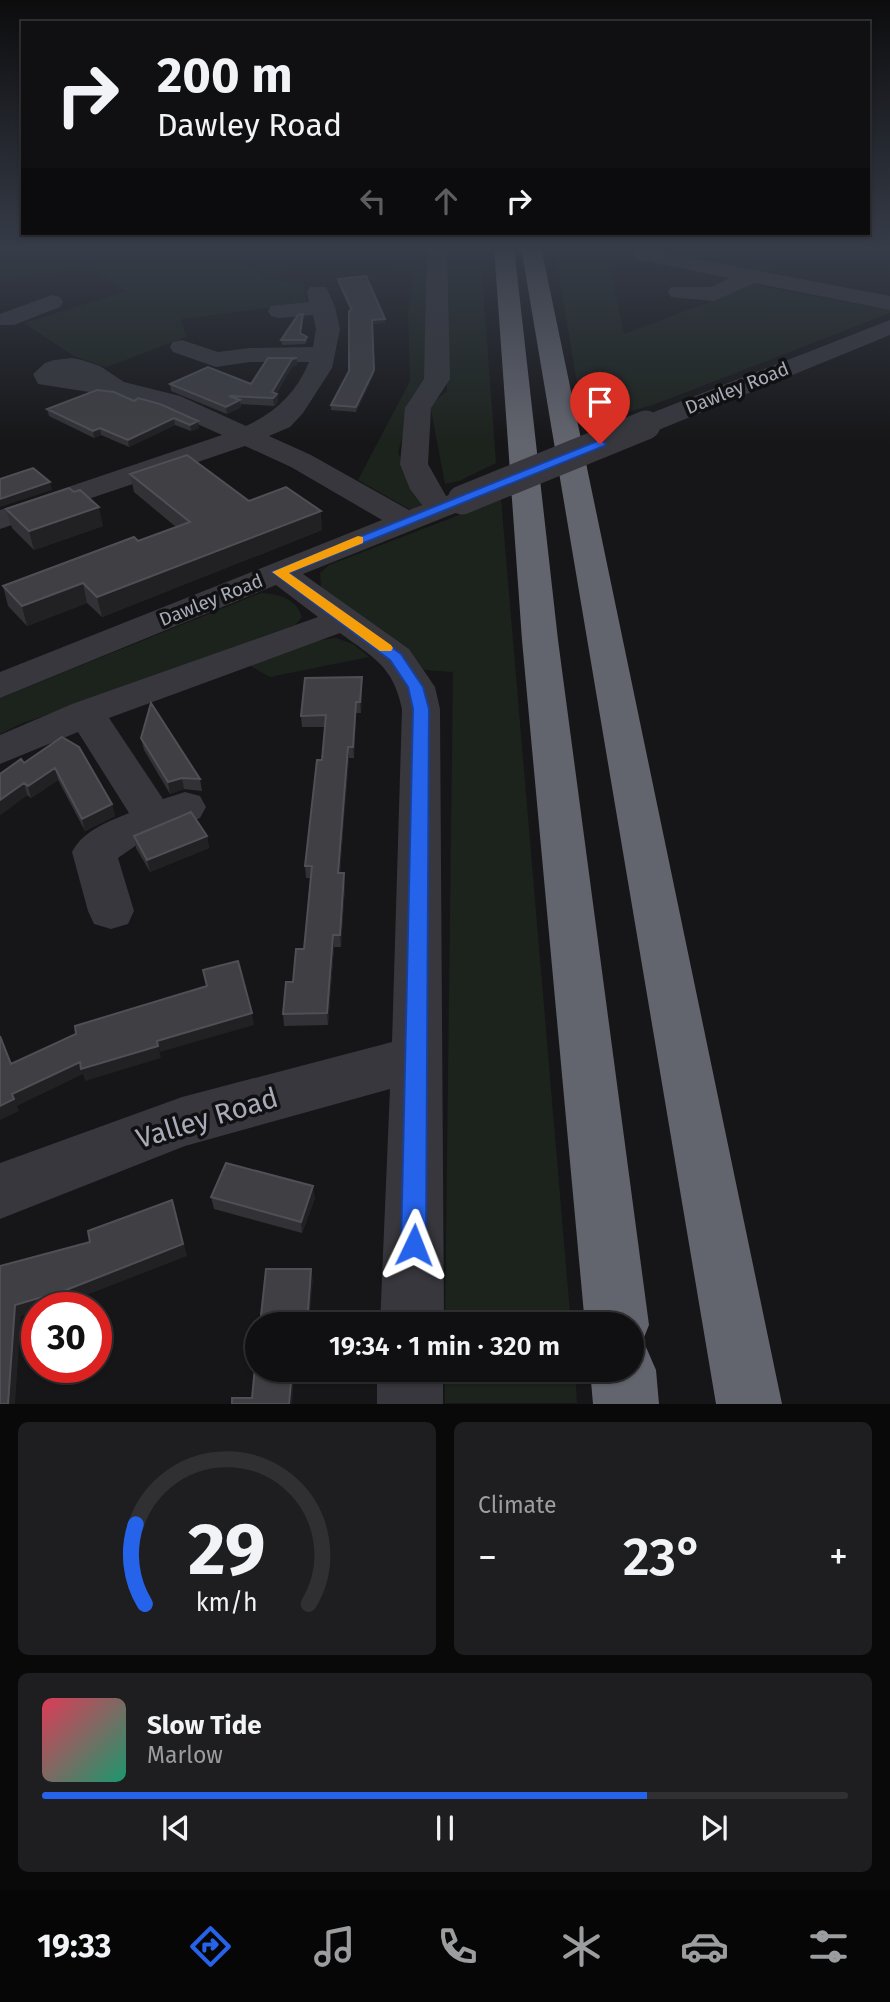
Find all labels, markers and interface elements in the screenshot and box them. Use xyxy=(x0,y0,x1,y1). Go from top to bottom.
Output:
text: 200 m xyxy=(157,46,293,105)
icon: right xyxy=(42,49,133,140)
text: Dawley Road xyxy=(157,106,342,144)
icon: left xyxy=(354,182,392,220)
icon: ahead xyxy=(427,182,465,220)
icon: right xyxy=(500,182,538,220)
street label: Dawley Road xyxy=(682,357,792,419)
pin xyxy=(570,372,630,444)
icon: arrive xyxy=(581,383,619,421)
street label: Dawley Road xyxy=(156,569,266,631)
street label: Valley Road xyxy=(132,1081,282,1155)
position arrow xyxy=(377,1208,451,1282)
speed limit sign: 30 xyxy=(21,1292,112,1383)
text: 19:34 · 1 min · 320 m xyxy=(329,1331,560,1362)
text: Climate xyxy=(478,1491,557,1519)
text: 29 xyxy=(188,1507,266,1594)
text: 23° xyxy=(623,1526,703,1589)
text: − xyxy=(478,1534,497,1580)
text: + xyxy=(829,1534,848,1580)
text: km/h xyxy=(196,1588,258,1618)
text: Slow Tide xyxy=(147,1710,262,1741)
text: Marlow xyxy=(147,1741,223,1769)
icon: previous xyxy=(157,1809,195,1847)
icon: pause xyxy=(426,1809,464,1847)
icon: next xyxy=(695,1809,733,1847)
icon: directions xyxy=(186,1922,235,1971)
icon: music xyxy=(310,1922,359,1971)
icon: phone xyxy=(433,1922,482,1971)
icon: climate xyxy=(557,1922,606,1971)
icon: car xyxy=(680,1922,729,1971)
icon: filters xyxy=(804,1922,853,1971)
text: 19:33 xyxy=(37,1927,112,1965)

